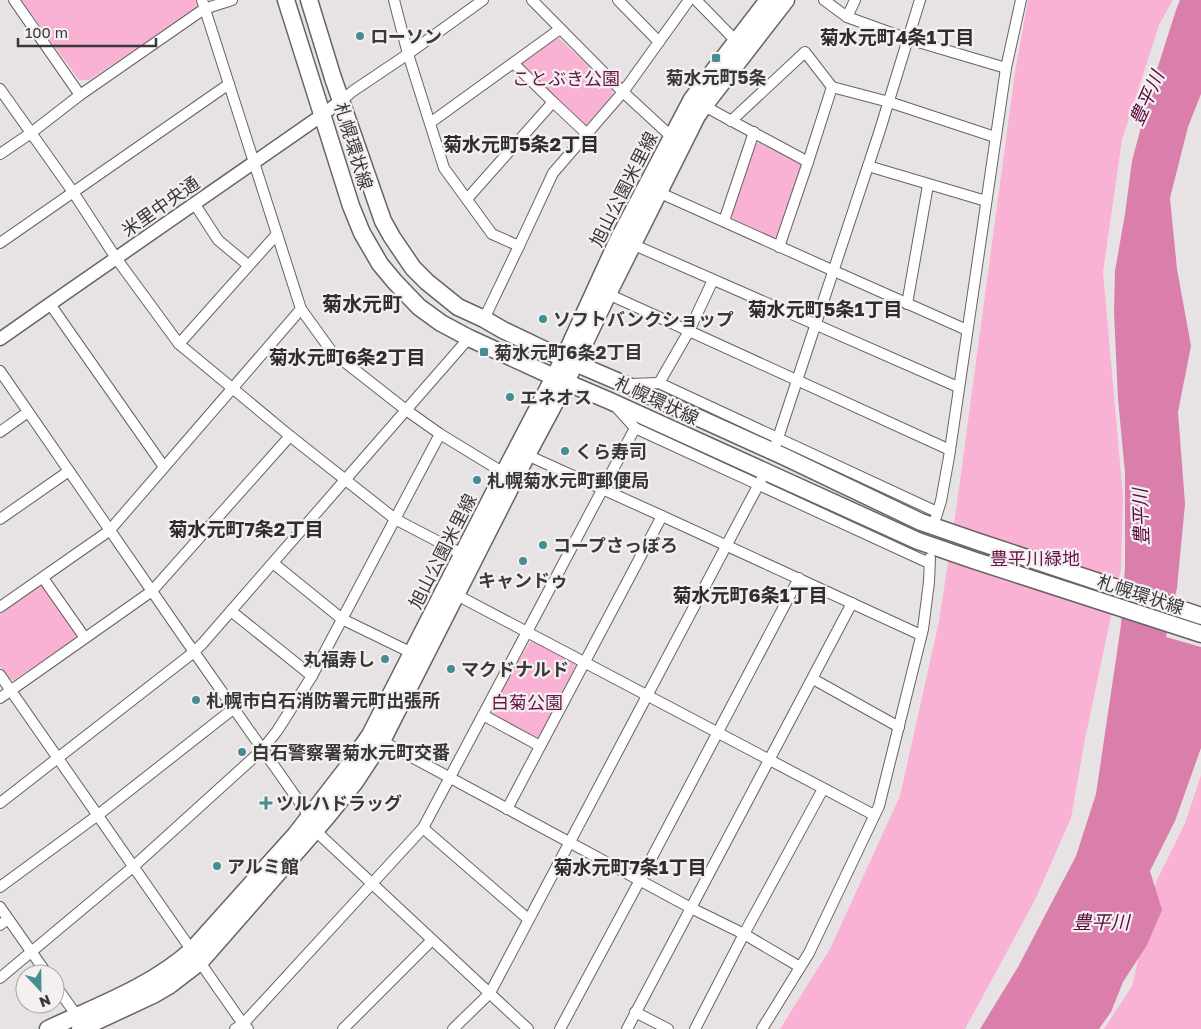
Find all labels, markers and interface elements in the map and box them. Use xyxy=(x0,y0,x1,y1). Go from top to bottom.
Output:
scale bar xyxy=(18,15,155,47)
text: 100 m xyxy=(25,23,68,41)
place label: ローソン xyxy=(370,25,442,47)
district label: 菊水元町4条1丁目 xyxy=(820,25,974,48)
marker: ローソン xyxy=(354,30,366,42)
marker: 菊水元町5条 xyxy=(710,52,722,64)
water label: 豊平川 xyxy=(1124,65,1169,129)
place label: 菊水元町5条 xyxy=(666,66,766,88)
park label: ことぶき公園 xyxy=(512,67,620,89)
street label: 札幌環状線 xyxy=(330,100,378,192)
street label: 旭山公園米里線 xyxy=(585,128,661,250)
district label: 菊水元町5条2丁目 xyxy=(443,132,599,155)
street label: 米里中央通 xyxy=(117,171,203,241)
district label: 菊水元町 xyxy=(322,291,402,315)
district label: 菊水元町5条1丁目 xyxy=(748,297,902,320)
place label: ソフトバンクショップ xyxy=(553,308,734,330)
marker: ソフトバンクショップ xyxy=(537,313,549,325)
place label: 菊水元町6条2丁目 xyxy=(494,341,642,363)
district label: 菊水元町6条2丁目 xyxy=(269,345,425,368)
marker: 菊水元町6条2丁目 xyxy=(478,346,490,358)
street label: 札幌環状線 xyxy=(612,371,702,429)
place label: エネオス xyxy=(520,386,592,408)
marker: エネオス xyxy=(504,391,516,403)
place label: くら寿司 xyxy=(575,440,647,462)
marker: くら寿司 xyxy=(559,445,571,457)
place label: 札幌菊水元町郵便局 xyxy=(487,469,649,491)
marker: 札幌菊水元町郵便局 xyxy=(471,474,483,486)
water label: 豊平川 xyxy=(1127,486,1152,546)
street label: 旭山公園米里線 xyxy=(404,490,480,612)
district label: 菊水元町7条2丁目 xyxy=(169,517,323,540)
place label: コープさっぽろ xyxy=(553,534,678,556)
marker: コープさっぽろ xyxy=(537,539,549,551)
park label: 豊平川緑地 xyxy=(990,547,1080,569)
marker: キャンドゥ xyxy=(517,555,529,567)
place label: キャンドゥ xyxy=(478,569,568,591)
street label: 札幌環状線 xyxy=(1095,570,1187,618)
district label: 菊水元町6条1丁目 xyxy=(673,583,827,606)
place label: 丸福寿し xyxy=(303,648,375,670)
marker: 丸福寿し xyxy=(379,653,391,665)
place label: マクドナルド xyxy=(461,658,569,680)
marker: マクドナルド xyxy=(445,663,457,675)
place label: 札幌市白石消防署元町出張所 xyxy=(206,689,440,711)
park label: 白菊公園 xyxy=(491,691,563,713)
marker: 札幌市白石消防署元町出張所 xyxy=(190,694,202,706)
place label: 白石警察署菊水元町交番 xyxy=(252,741,450,763)
marker: 白石警察署菊水元町交番 xyxy=(236,746,248,758)
place label: ツルハドラッグ xyxy=(276,792,402,814)
marker: ツルハドラッグ xyxy=(260,797,272,809)
place label: アルミ館 xyxy=(227,855,299,877)
district label: 菊水元町7条1丁目 xyxy=(553,855,707,878)
marker: アルミ館 xyxy=(211,860,223,872)
water label: 豊平川 xyxy=(1072,910,1131,933)
north arrow xyxy=(15,964,65,1014)
text: N xyxy=(37,992,53,1011)

